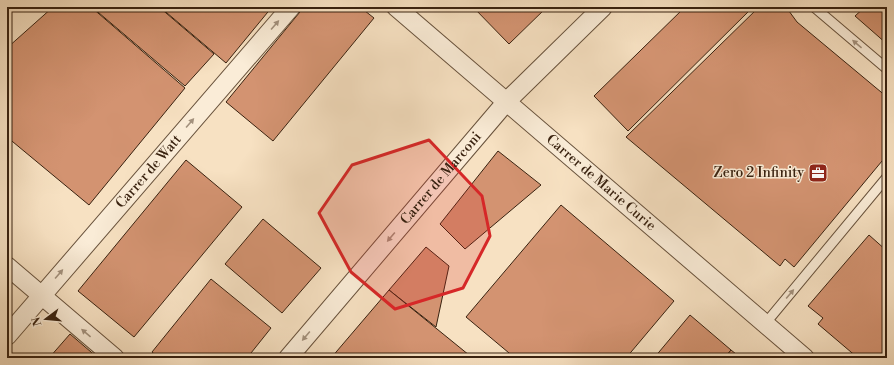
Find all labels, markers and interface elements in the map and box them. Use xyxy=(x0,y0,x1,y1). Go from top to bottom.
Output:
one-way arrow xyxy=(271,19,280,30)
one-way arrow xyxy=(852,40,863,49)
one-way arrow xyxy=(186,117,195,128)
street label: Carrer de Marconi xyxy=(397,128,486,228)
street label: Carrer de Watt xyxy=(112,131,186,212)
street label: Carrer de Marie Curie xyxy=(542,131,659,235)
office icon: Zero 2 Infinity xyxy=(807,162,829,184)
place label: Zero 2 Infinity xyxy=(714,164,804,182)
one-way arrow xyxy=(386,232,395,242)
one-way arrow xyxy=(55,269,64,279)
one-way arrow xyxy=(785,288,794,299)
north arrow xyxy=(26,299,66,339)
text: N xyxy=(29,315,45,328)
one-way arrow xyxy=(80,328,91,337)
one-way arrow xyxy=(302,331,311,341)

